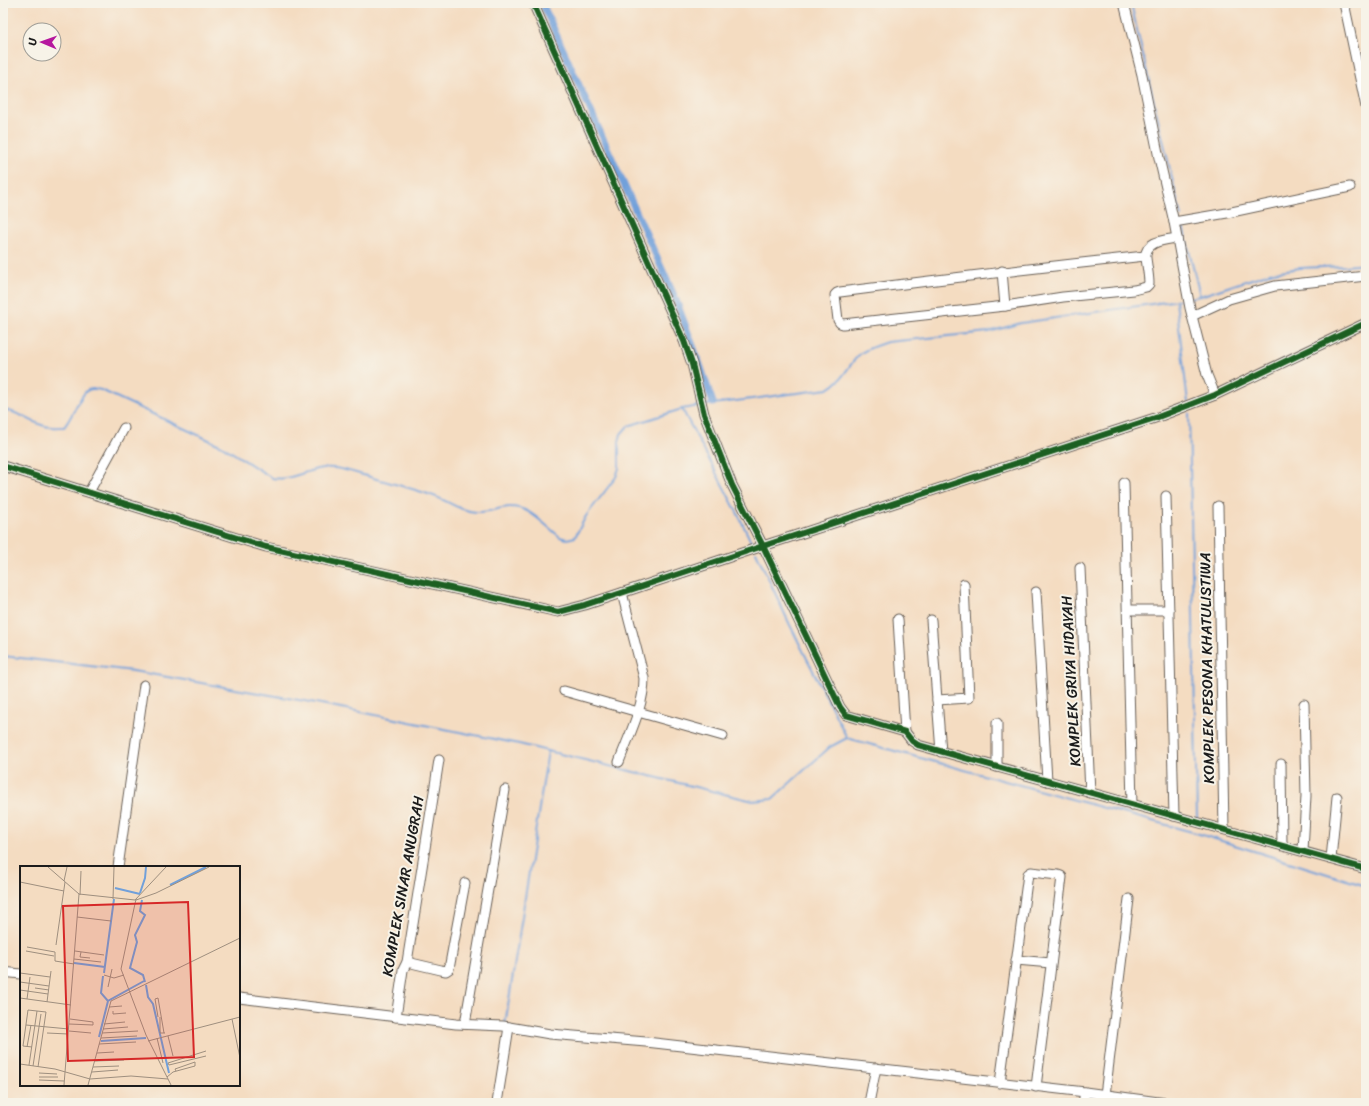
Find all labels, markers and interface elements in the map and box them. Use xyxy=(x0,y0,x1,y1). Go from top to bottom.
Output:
north arrow xyxy=(22,22,62,62)
text: U xyxy=(23,37,42,46)
street label: KOMPLEK PESONA KHATULISTIWA xyxy=(1192,552,1222,784)
street label: KOMPLEK GRIYA HIDAYAH xyxy=(1054,594,1088,767)
street label: KOMPLEK SINAR ANUGRAH xyxy=(374,793,432,978)
inset map xyxy=(20,866,240,1086)

